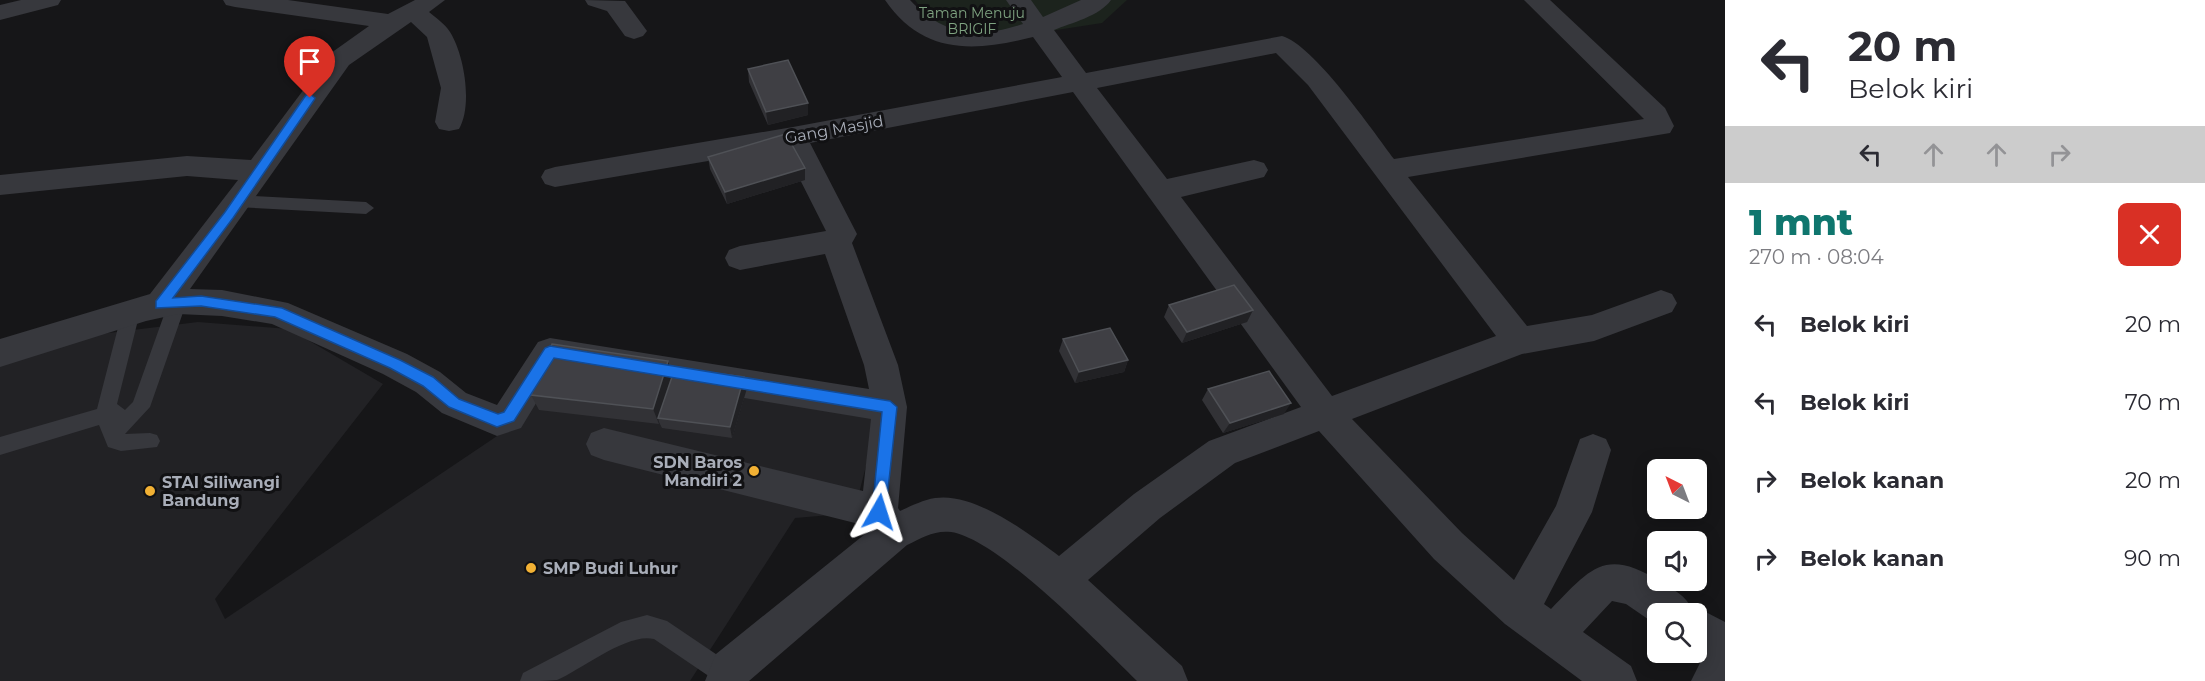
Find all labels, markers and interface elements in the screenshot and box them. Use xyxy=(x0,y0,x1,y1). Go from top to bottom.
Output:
park label: Taman Menuju BRIGIF xyxy=(919,4,1025,38)
text: 20 m xyxy=(1848,20,1957,72)
icon: left xyxy=(1749,24,1827,102)
pin xyxy=(284,36,335,98)
icon: arrive xyxy=(293,45,326,78)
text: Belok kiri xyxy=(1848,72,1973,105)
street label: Gang Masjid xyxy=(783,111,885,148)
icon: left xyxy=(1854,138,1887,171)
icon: ahead xyxy=(1917,138,1950,171)
icon: ahead xyxy=(1980,138,2013,171)
icon: right xyxy=(2043,138,2076,171)
text: 1 mnt xyxy=(1749,200,1853,244)
button: close xyxy=(2118,203,2181,266)
text: 270 m · 08:04 xyxy=(1749,245,1884,269)
icon: left xyxy=(1749,308,1782,341)
text: Belok kiri xyxy=(1800,311,1909,338)
text: 20 m xyxy=(2125,311,2181,338)
icon: left xyxy=(1749,386,1782,419)
text: Belok kiri xyxy=(1800,389,1909,416)
text: 70 m xyxy=(2125,389,2181,416)
place label: SDN Baros Mandiri 2 xyxy=(653,453,742,490)
north arrow xyxy=(1647,459,1707,519)
map controls xyxy=(1647,459,1707,663)
marker: SDN Baros Mandiri 2 xyxy=(747,464,761,478)
icon: right xyxy=(1749,464,1782,497)
text: Belok kanan xyxy=(1800,467,1944,494)
text: 20 m xyxy=(2125,467,2181,494)
place label: STAI Siliwangi Bandung xyxy=(162,473,280,510)
position arrow xyxy=(847,480,911,544)
marker: STAI Siliwangi Bandung xyxy=(143,484,157,498)
button: sound xyxy=(1647,531,1707,591)
icon: right xyxy=(1749,542,1782,575)
text: Belok kanan xyxy=(1800,545,1944,572)
text: 90 m xyxy=(2124,545,2181,572)
place label: SMP Budi Luhur xyxy=(543,559,678,578)
marker: SMP Budi Luhur xyxy=(524,561,538,575)
button: search xyxy=(1647,603,1707,663)

